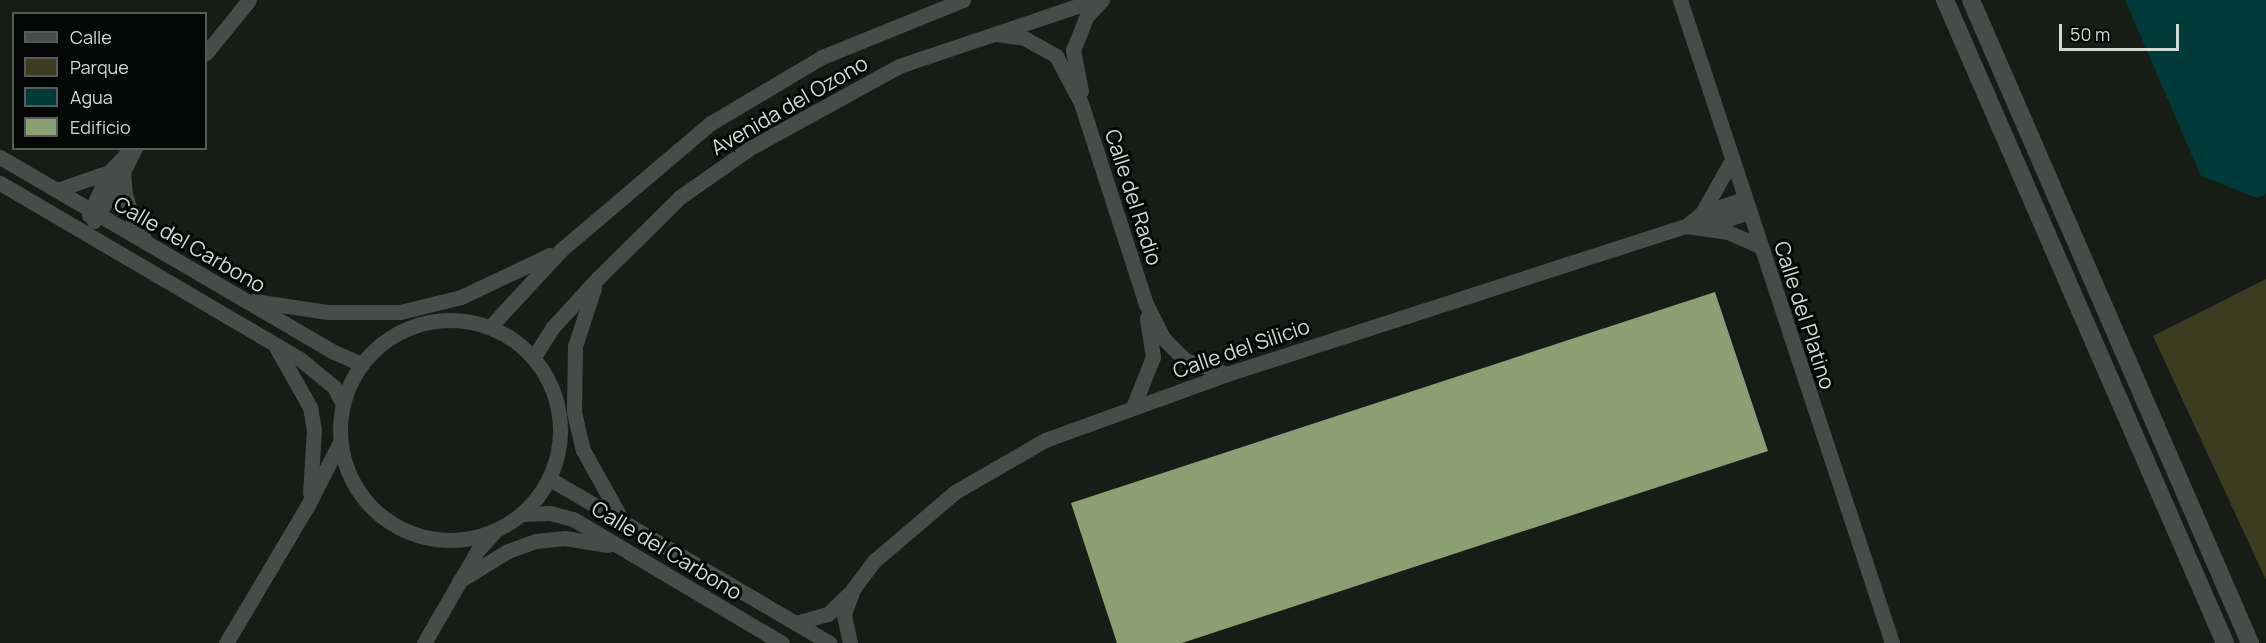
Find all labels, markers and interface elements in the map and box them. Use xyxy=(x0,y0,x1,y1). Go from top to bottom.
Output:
legend xyxy=(12,12,207,150)
scale bar xyxy=(2062,12,2182,50)
text: 50 m xyxy=(2070,22,2110,46)
text: Calle xyxy=(70,25,112,49)
street label: Avenida del Ozono xyxy=(706,50,872,160)
text: Parque xyxy=(70,55,129,79)
text: Agua xyxy=(70,85,113,109)
text: Edificio xyxy=(70,115,131,139)
street label: Calle del Radio xyxy=(1100,126,1168,268)
street label: Calle del Carbono xyxy=(110,190,270,298)
street label: Calle del Platino xyxy=(1769,238,1841,392)
street label: Calle del Silicio xyxy=(1169,313,1313,383)
street label: Calle del Carbono xyxy=(587,495,747,605)

